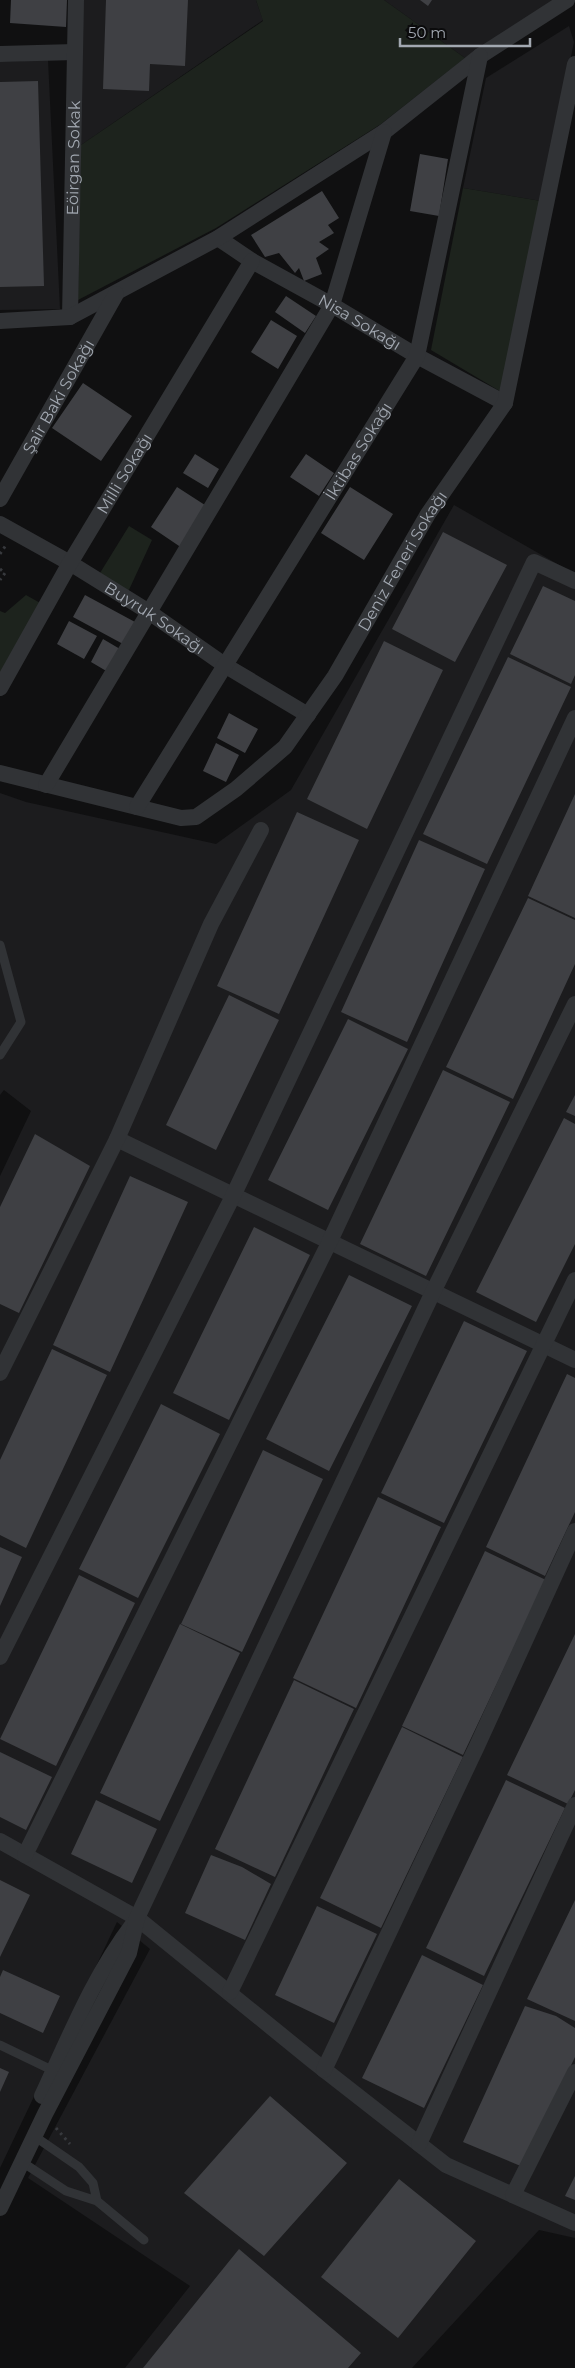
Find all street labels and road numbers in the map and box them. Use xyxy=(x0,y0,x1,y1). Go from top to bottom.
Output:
street label: Eöirgan Sokak xyxy=(62,100,84,216)
street label: Nisa Sokağı xyxy=(315,290,405,354)
street label: Şair Baki Sokağı xyxy=(18,336,98,457)
street label: İktibas Sokağı xyxy=(321,399,395,503)
street label: Milli Sokağı xyxy=(92,430,156,517)
street label: Deniz Feneri Sokağı xyxy=(353,487,451,634)
street label: Buyruk Sokağı xyxy=(101,577,209,658)

